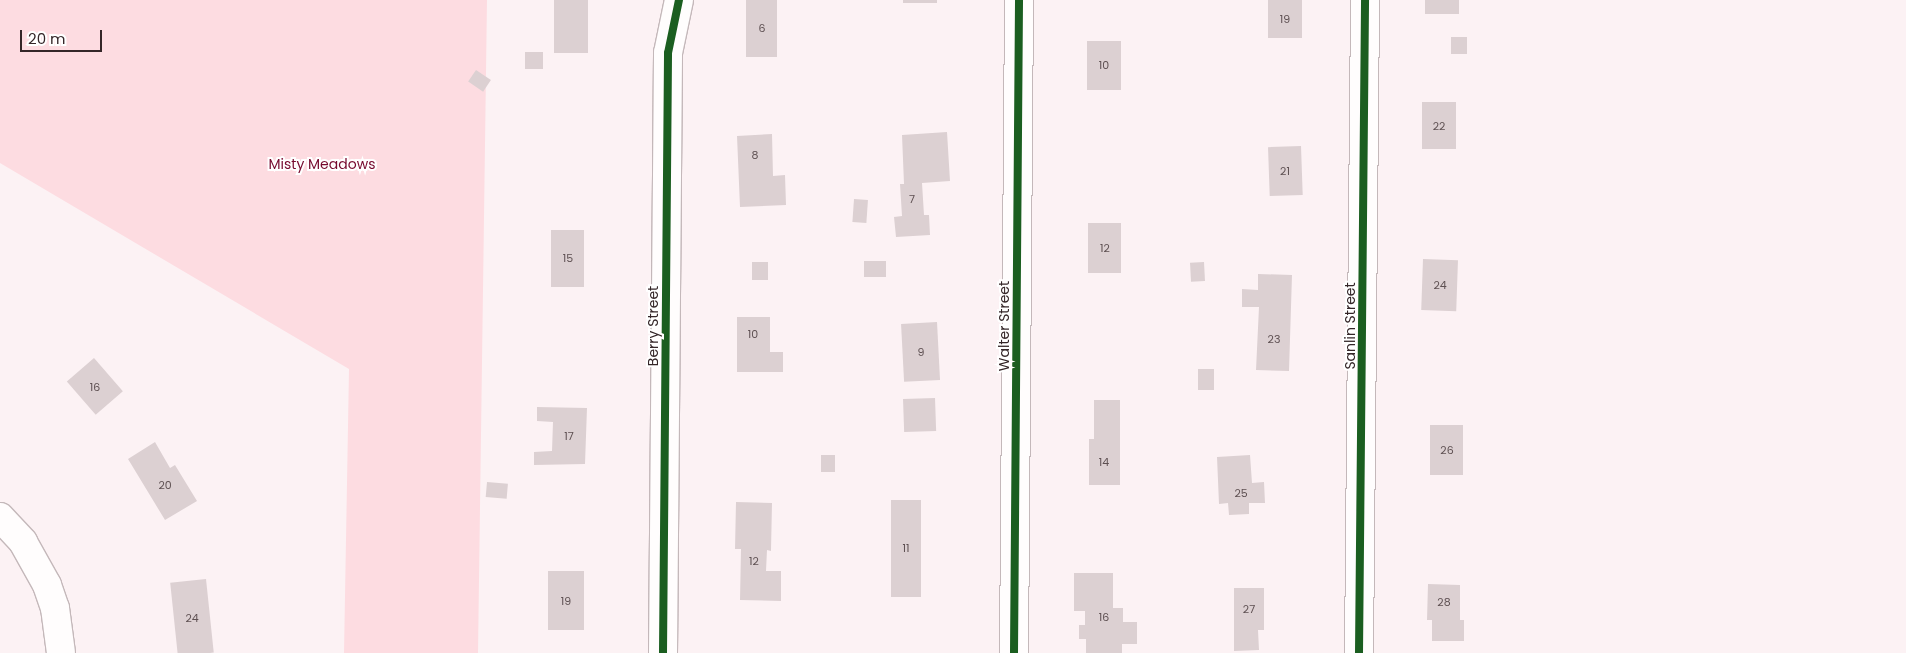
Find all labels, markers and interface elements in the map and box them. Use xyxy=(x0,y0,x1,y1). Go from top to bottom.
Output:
house number: 19 xyxy=(1280,12,1290,26)
scale bar xyxy=(22,20,105,52)
house number: 6 xyxy=(759,21,765,35)
text: 20 m xyxy=(28,28,66,49)
house number: 10 xyxy=(1099,58,1109,72)
house number: 22 xyxy=(1433,119,1445,133)
house number: 8 xyxy=(752,148,758,162)
park label: Misty Meadows xyxy=(269,156,375,172)
house number: 21 xyxy=(1280,164,1290,178)
house number: 7 xyxy=(909,192,915,206)
house number: 12 xyxy=(1100,241,1110,255)
house number: 15 xyxy=(563,251,573,265)
house number: 24 xyxy=(1433,278,1447,292)
street label: Walter Street xyxy=(996,281,1012,371)
street label: Sanlin Street xyxy=(1342,282,1358,370)
street label: Berry Street xyxy=(645,286,661,366)
house number: 10 xyxy=(748,327,758,341)
house number: 23 xyxy=(1268,332,1280,346)
house number: 9 xyxy=(918,345,924,359)
house number: 16 xyxy=(90,380,100,394)
house number: 17 xyxy=(564,429,574,443)
house number: 26 xyxy=(1440,443,1454,457)
house number: 14 xyxy=(1099,455,1109,469)
house number: 20 xyxy=(158,478,172,492)
house number: 25 xyxy=(1234,486,1248,500)
house number: 11 xyxy=(902,541,910,555)
house number: 12 xyxy=(749,554,759,568)
house number: 19 xyxy=(561,594,571,608)
house number: 28 xyxy=(1437,595,1451,609)
house number: 27 xyxy=(1243,602,1255,616)
house number: 16 xyxy=(1099,610,1109,624)
house number: 24 xyxy=(185,611,199,625)

